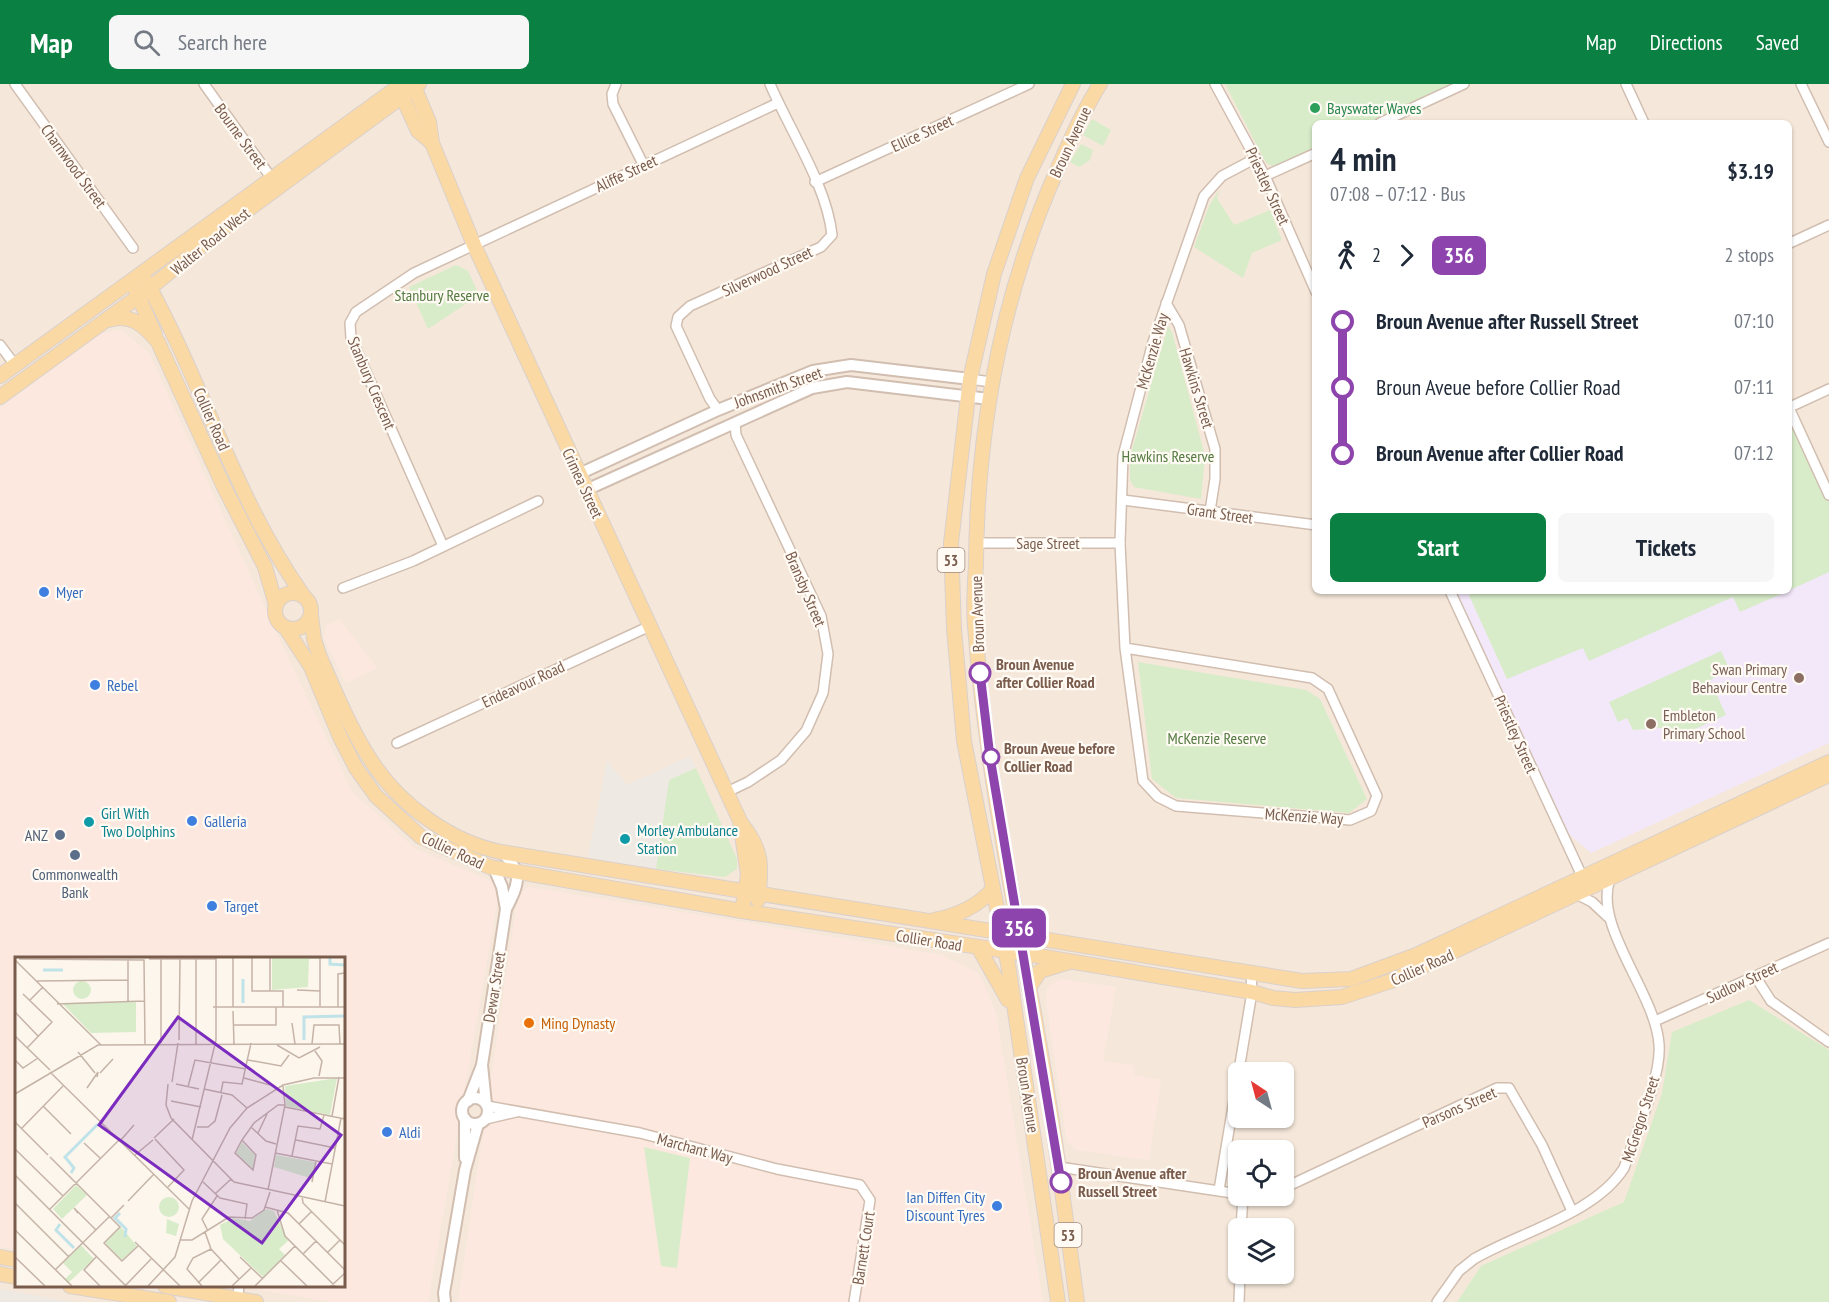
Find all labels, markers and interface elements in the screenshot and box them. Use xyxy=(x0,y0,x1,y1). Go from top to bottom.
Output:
search box xyxy=(109,15,529,69)
text: Map xyxy=(30,24,73,61)
icon: search xyxy=(130,26,163,59)
text: Search here xyxy=(178,28,267,56)
text: Map xyxy=(1586,29,1617,56)
text: Directions xyxy=(1650,29,1723,56)
text: Saved xyxy=(1756,29,1799,56)
place label: Bayswater Waves xyxy=(1327,98,1421,118)
street label: Bourne Street xyxy=(211,99,272,173)
marker: Bayswater Waves xyxy=(1308,101,1322,115)
street label: Broun Avenue xyxy=(1045,103,1095,181)
street label: Ellice Street xyxy=(888,110,957,156)
street label: Charnwood Street xyxy=(37,120,111,212)
text: 4 min xyxy=(1330,137,1397,180)
street label: Priestley Street xyxy=(1241,144,1295,228)
street label: Aliffe Street xyxy=(592,150,661,196)
text: $3.19 xyxy=(1727,157,1774,185)
text: 07:08 – 07:12 · Bus xyxy=(1330,181,1465,207)
street label: Walter Road West xyxy=(166,203,254,279)
icon: walk xyxy=(1330,239,1363,272)
icon: forward xyxy=(1390,239,1423,272)
street label: Silverwood Street xyxy=(718,241,816,301)
text: 2 xyxy=(1372,242,1381,268)
text: 356 xyxy=(1444,242,1474,269)
text: 2 stops xyxy=(1725,242,1774,268)
park label: Stanbury Reserve xyxy=(395,285,489,305)
text: Broun Avenue after Russell Street xyxy=(1376,307,1638,335)
text: 07:10 xyxy=(1734,308,1774,334)
street label: McKenzie Way xyxy=(1132,311,1172,391)
street label: Stanbury Crescent xyxy=(343,334,401,433)
street label: Hawkins Street xyxy=(1175,345,1219,431)
street label: Johnsmith Street xyxy=(730,362,825,412)
text: Broun Aveue before Collier Road xyxy=(1376,373,1621,401)
text: 07:11 xyxy=(1734,374,1774,400)
street label: Collier Road xyxy=(189,385,235,453)
text: Broun Avenue after Collier Road xyxy=(1376,439,1624,467)
text: 07:12 xyxy=(1734,440,1774,466)
street label: Crimea Street xyxy=(558,445,608,522)
park label: Hawkins Reserve xyxy=(1122,446,1214,466)
street label: Grant Street xyxy=(1186,498,1255,528)
button: Start xyxy=(1330,513,1546,582)
button: Tickets xyxy=(1558,513,1774,582)
street label: Sage Street xyxy=(1016,533,1080,553)
street label: Bransby Street xyxy=(781,548,831,630)
road number: 53 xyxy=(938,548,964,572)
street label: Broun Avenue xyxy=(966,576,988,652)
place label: Myer xyxy=(56,582,84,602)
marker: Myer xyxy=(37,585,51,599)
place label: Broun Avenue after Collier Road xyxy=(996,654,1095,692)
street label: Endeavour Road xyxy=(478,656,568,712)
place label: Swan Primary Behaviour Centre xyxy=(1692,659,1787,697)
marker: Broun Avenue after Collier Road xyxy=(969,662,991,684)
marker: Swan Primary Behaviour Centre xyxy=(1792,671,1806,685)
place label: Rebel xyxy=(107,675,138,695)
marker: Rebel xyxy=(88,678,102,692)
street label: Priestley Street xyxy=(1490,692,1542,777)
place label: Embleton Primary School xyxy=(1663,705,1745,743)
marker: Embleton Primary School xyxy=(1644,717,1658,731)
park label: McKenzie Reserve xyxy=(1168,728,1266,748)
place label: Broun Aveue before Collier Road xyxy=(1004,738,1115,776)
marker: Broun Aveue before Collier Road xyxy=(982,748,1000,766)
place label: Girl With Two Dolphins xyxy=(101,803,175,841)
street label: McKenzie Way xyxy=(1264,803,1344,829)
place label: Galleria xyxy=(204,811,247,831)
marker: Galleria xyxy=(185,814,199,828)
marker: Girl With Two Dolphins xyxy=(82,815,96,829)
place label: Morley Ambulance Station xyxy=(637,820,738,858)
place label: ANZ xyxy=(25,825,48,845)
street label: Collier Road xyxy=(419,827,487,873)
marker: ANZ xyxy=(53,828,67,842)
marker: Morley Ambulance Station xyxy=(618,832,632,846)
marker: Commonwealth Bank xyxy=(68,848,82,862)
place label: Commonwealth Bank xyxy=(32,864,118,902)
place label: Target xyxy=(224,896,259,916)
marker: Target xyxy=(205,899,219,913)
line badge: 356 xyxy=(984,908,1054,948)
text: 356 xyxy=(1004,915,1034,942)
street label: Collier Road xyxy=(895,925,963,955)
street label: Collier Road xyxy=(1388,944,1456,990)
street label: Dewar Street xyxy=(479,949,510,1024)
street label: Sudlow Street xyxy=(1703,956,1782,1007)
inset map xyxy=(15,957,345,1287)
place label: Ming Dynasty xyxy=(541,1013,615,1033)
marker: Ming Dynasty xyxy=(522,1016,536,1030)
street label: Broun Avenue xyxy=(1012,1056,1044,1134)
north arrow xyxy=(1228,1062,1294,1128)
map controls xyxy=(1228,1062,1294,1284)
street label: McGregor Street xyxy=(1617,1073,1663,1165)
street label: Parsons Street xyxy=(1419,1082,1500,1132)
place label: Aldi xyxy=(399,1122,421,1142)
marker: Aldi xyxy=(380,1125,394,1139)
street label: Marchant Way xyxy=(655,1128,735,1168)
button: locate xyxy=(1228,1140,1294,1206)
place label: Broun Avenue after Russell Street xyxy=(1078,1163,1187,1201)
marker: Broun Avenue after Russell Street xyxy=(1050,1171,1072,1193)
place label: Ian Diffen City Discount Tyres xyxy=(906,1187,985,1225)
marker: Ian Diffen City Discount Tyres xyxy=(990,1199,1004,1213)
street label: Barnett Court xyxy=(847,1209,879,1286)
button: layers xyxy=(1228,1218,1294,1284)
road number: 53 xyxy=(1054,1223,1082,1247)

